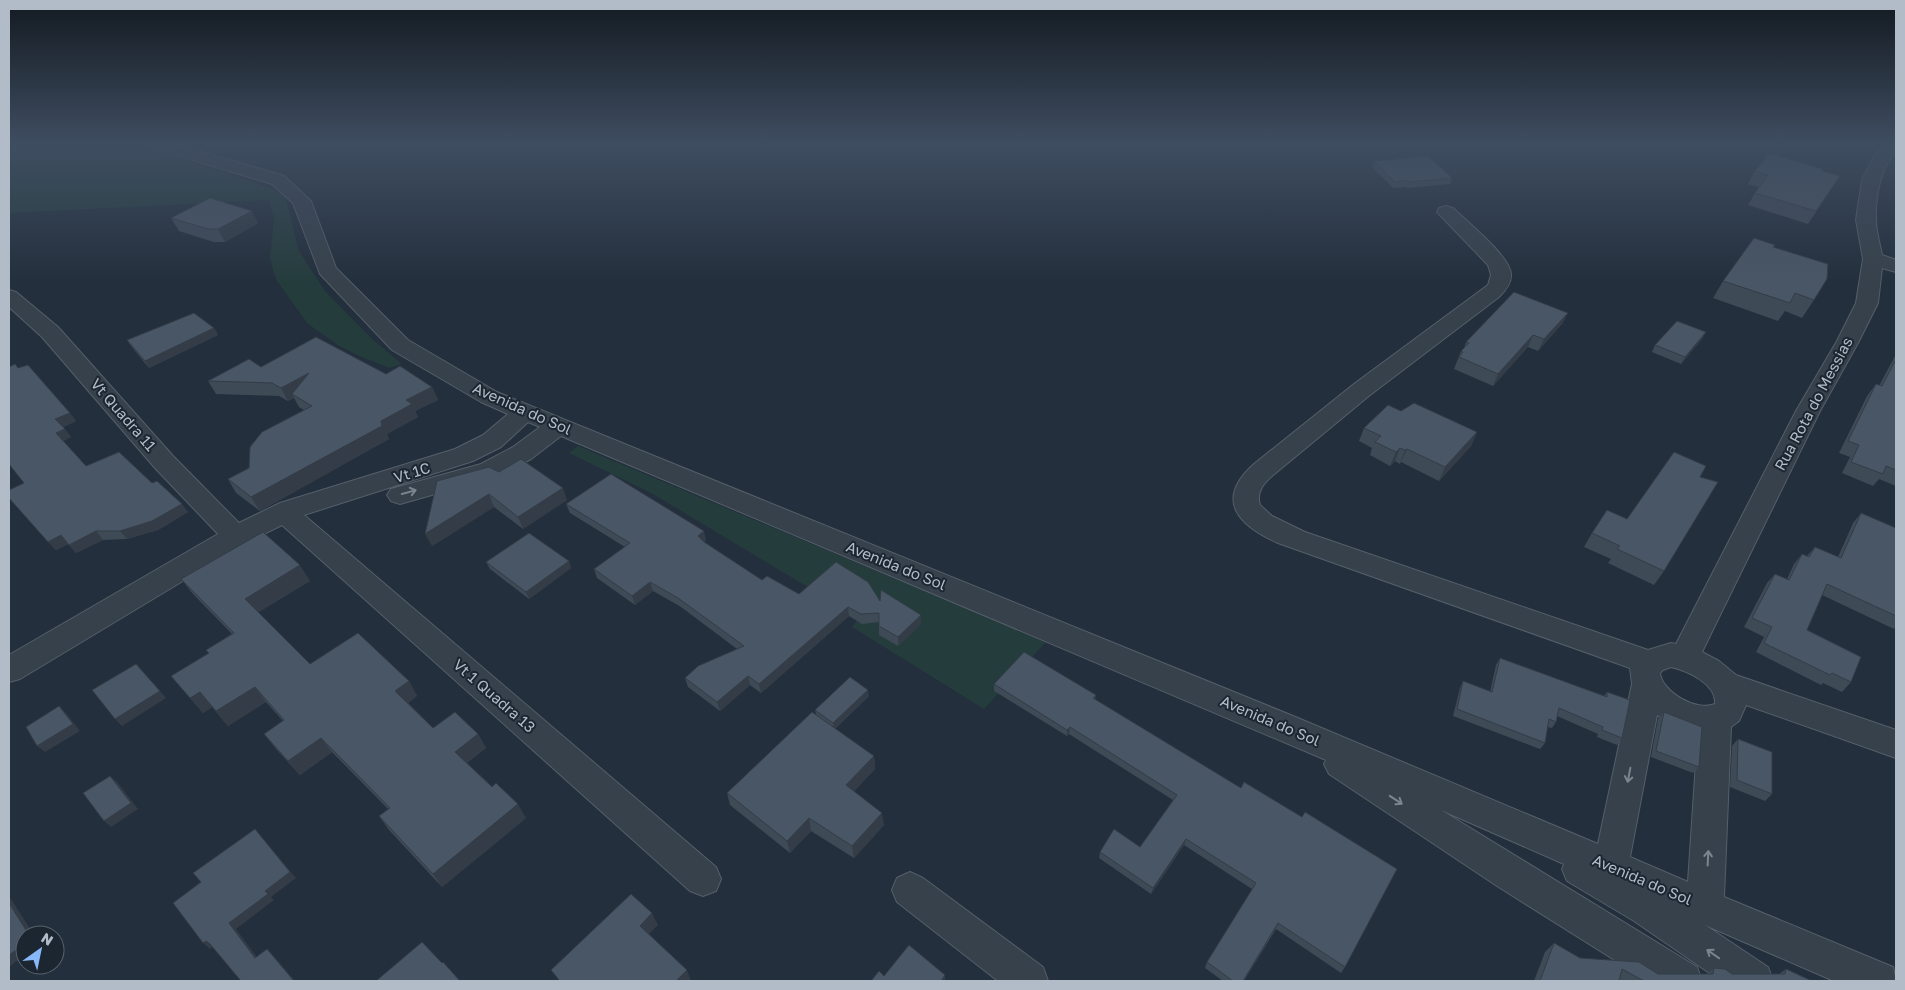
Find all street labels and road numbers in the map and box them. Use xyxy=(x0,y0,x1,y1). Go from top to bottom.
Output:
street label: Rua Rota do Messias xyxy=(1770,334,1856,473)
street label: Vt Quadra 11 xyxy=(87,374,160,454)
street label: Avenida do Sol xyxy=(470,378,575,438)
street label: Vt 1C xyxy=(391,458,432,486)
street label: Avenida do Sol xyxy=(844,537,949,593)
street label: Vt 1 Quadra 13 xyxy=(450,655,539,736)
street label: Avenida do Sol xyxy=(1218,691,1323,749)
street label: Avenida do Sol xyxy=(1590,850,1695,908)

